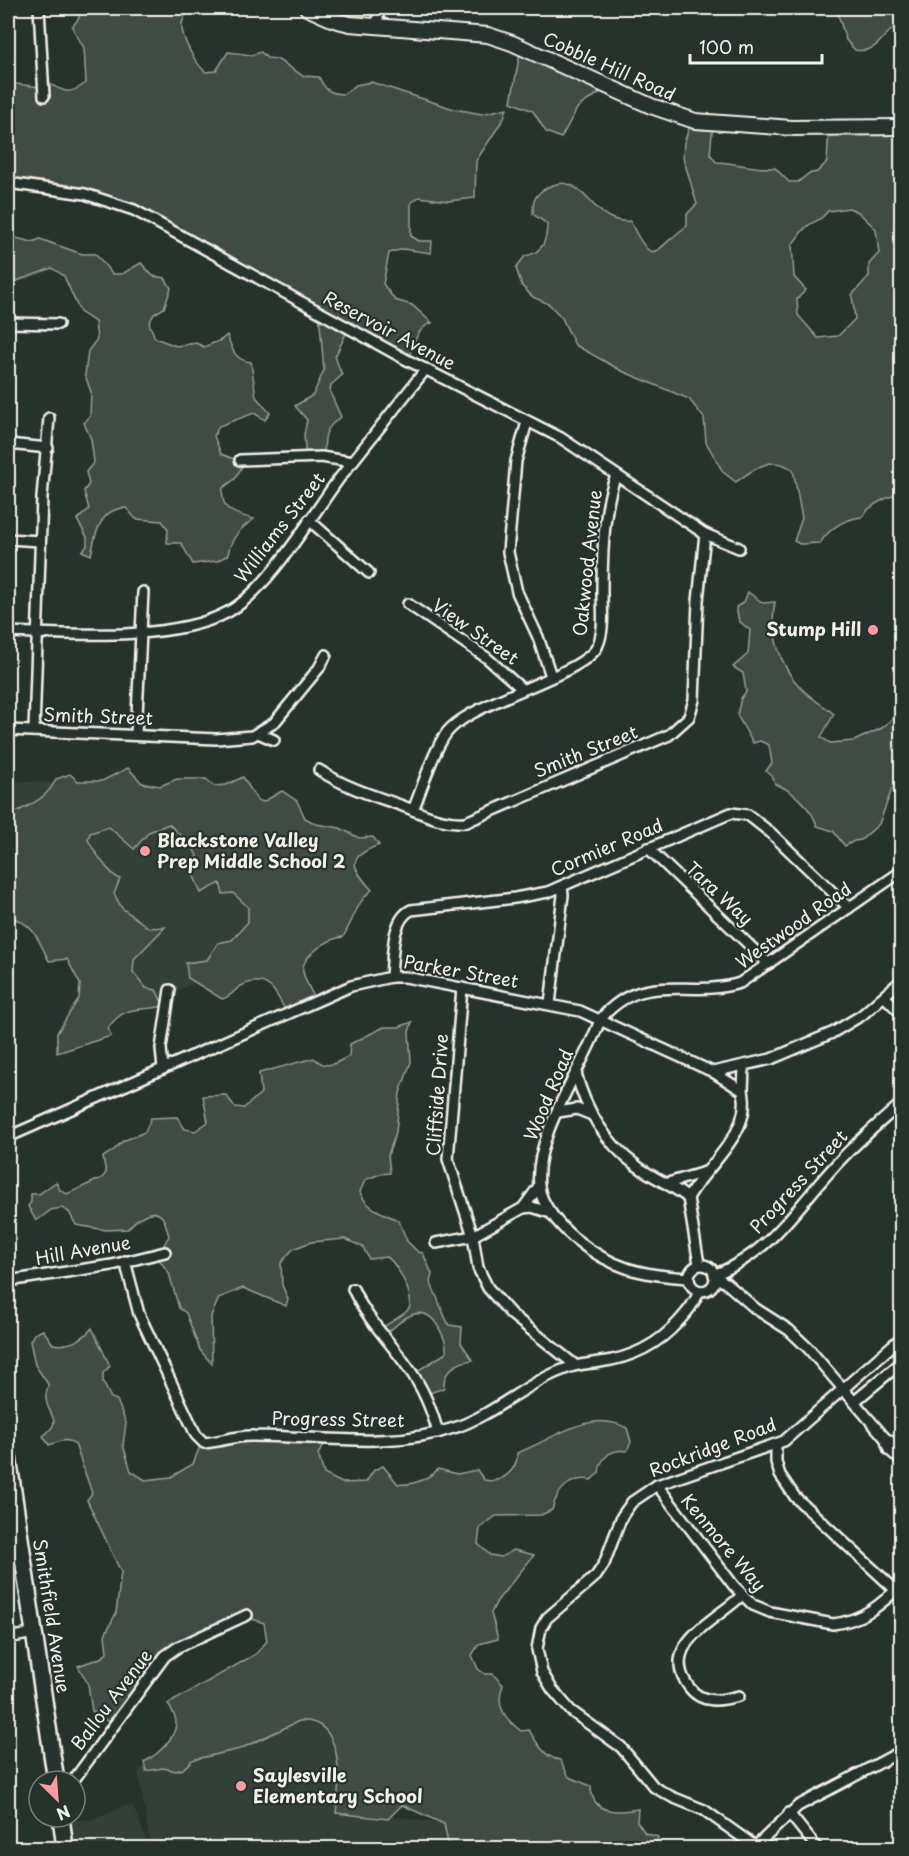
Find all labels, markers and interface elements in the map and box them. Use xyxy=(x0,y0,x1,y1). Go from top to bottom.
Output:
street label: Cobble Hill Road xyxy=(539,24,680,107)
scale bar xyxy=(690,27,822,65)
text: 100 m xyxy=(699,33,754,60)
street label: Reservoir Avenue xyxy=(319,283,461,376)
street label: Williams Street xyxy=(227,466,331,588)
street label: Oakwood Avenue xyxy=(565,488,608,637)
street label: View Street xyxy=(427,591,525,671)
place label: Stump Hill xyxy=(766,615,861,642)
marker: Stump Hill xyxy=(866,623,880,637)
street label: Smith Street xyxy=(43,700,153,731)
street label: Smith Street xyxy=(530,718,641,784)
street label: Cormier Road xyxy=(546,811,667,882)
place label: Blackstone Valley Prep Middle School 2 xyxy=(157,826,346,874)
marker: Blackstone Valley Prep Middle School 2 xyxy=(138,844,152,858)
street label: Tara Way xyxy=(680,855,760,931)
street label: Westwood Road xyxy=(730,875,857,975)
street label: Parker Street xyxy=(402,947,521,994)
street label: Cliffside Drive xyxy=(419,1033,454,1157)
street label: Wood Road xyxy=(516,1044,579,1145)
street label: Progress Street xyxy=(743,1123,853,1239)
street label: Hill Avenue xyxy=(33,1228,133,1271)
street label: Progress Street xyxy=(271,1404,405,1433)
street label: Rockridge Road xyxy=(645,1410,780,1483)
street label: Kenmore Way xyxy=(675,1487,773,1597)
street label: Smithfield Avenue xyxy=(27,1537,78,1695)
street label: Ballou Avenue xyxy=(64,1643,158,1755)
place label: Saylesville Elementary School xyxy=(253,1761,423,1809)
north arrow xyxy=(27,1769,87,1829)
marker: Saylesville Elementary School xyxy=(234,1779,248,1793)
text: N xyxy=(53,1800,75,1827)

